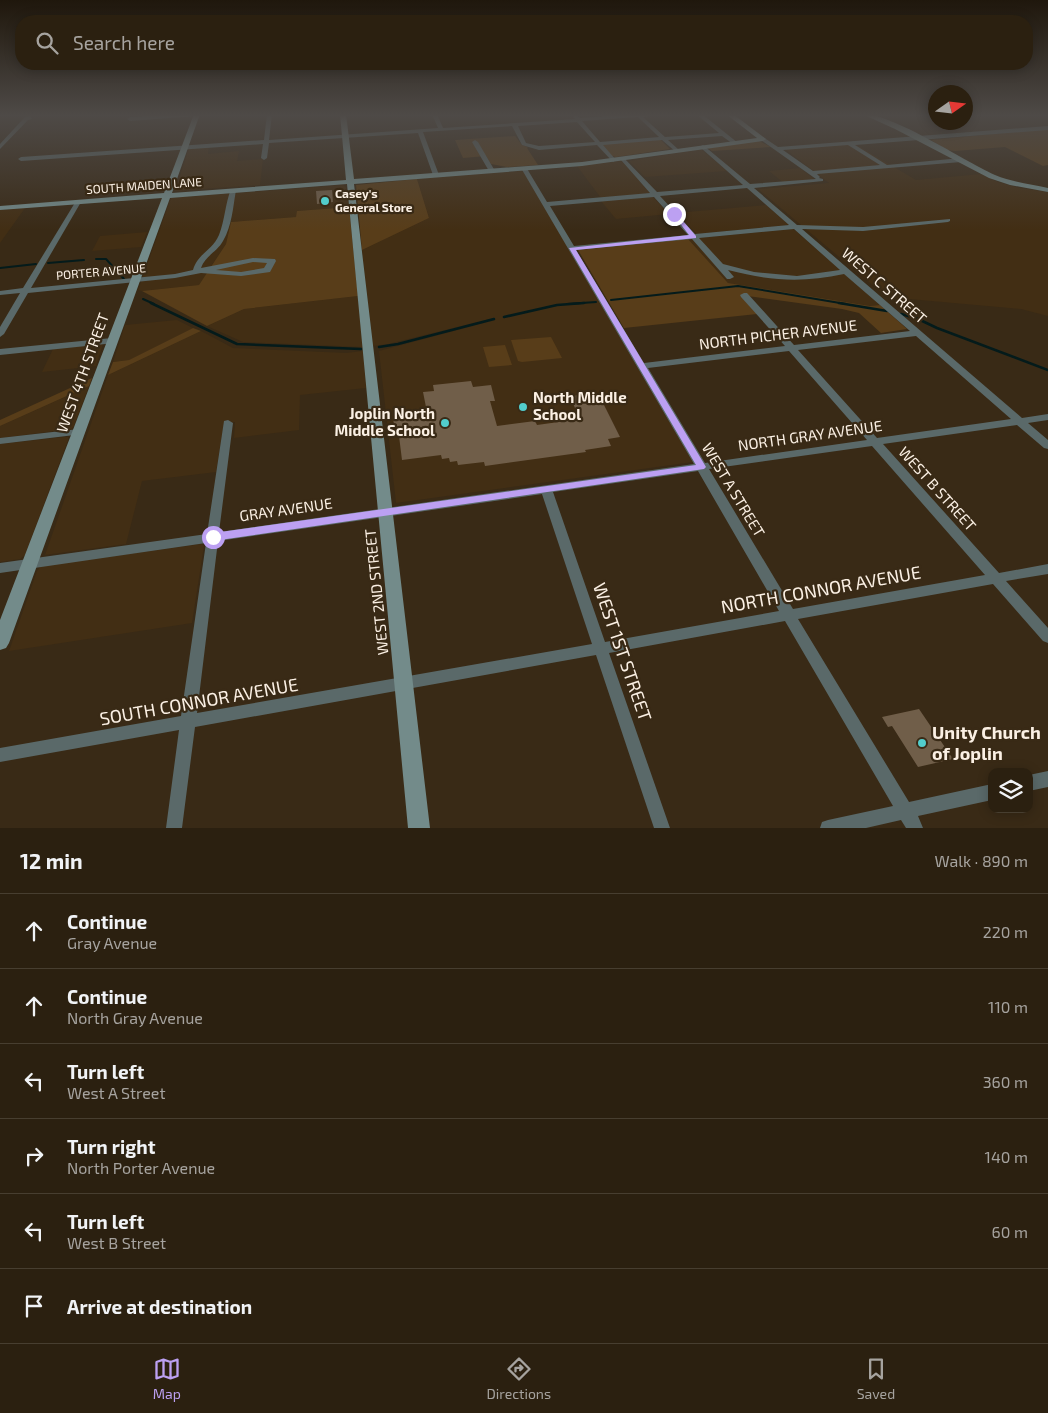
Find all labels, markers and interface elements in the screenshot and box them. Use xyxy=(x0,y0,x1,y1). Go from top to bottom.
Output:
search box xyxy=(15,15,1033,70)
icon: search xyxy=(33,29,61,57)
text: Search here xyxy=(73,31,175,54)
north arrow xyxy=(928,85,973,130)
street label: SOUTH MAIDEN LANE xyxy=(85,174,203,196)
place label: Casey's General Store xyxy=(335,186,413,214)
marker: Casey's General Store xyxy=(319,195,331,207)
route end xyxy=(663,203,686,226)
street label: WEST C STREET xyxy=(839,243,931,327)
street label: PORTER AVENUE xyxy=(55,260,147,282)
street label: WEST 4TH STREET xyxy=(52,310,112,435)
street label: NORTH PICHER AVENUE xyxy=(698,315,858,353)
place label: North Middle School xyxy=(533,388,627,423)
marker: North Middle School xyxy=(517,401,529,413)
place label: Joplin North Middle School xyxy=(335,404,435,439)
street label: NORTH GRAY AVENUE xyxy=(737,416,883,454)
marker: Joplin North Middle School xyxy=(439,417,451,429)
street label: WEST A STREET xyxy=(699,439,769,540)
street label: WEST B STREET xyxy=(895,442,981,534)
street label: GRAY AVENUE xyxy=(238,494,333,524)
route start xyxy=(202,526,225,549)
street label: WEST 2ND STREET xyxy=(360,528,392,656)
street label: NORTH CONNOR AVENUE xyxy=(719,561,923,617)
street label: WEST 1ST STREET xyxy=(589,580,657,724)
street label: SOUTH CONNOR AVENUE xyxy=(98,673,300,729)
place label: Unity Church of Joplin xyxy=(932,721,1041,764)
marker: Unity Church of Joplin xyxy=(916,737,928,749)
map controls xyxy=(988,768,1033,813)
button: layers xyxy=(988,768,1033,813)
text: 12 min xyxy=(20,848,83,873)
text: Walk · 890 m xyxy=(934,851,1028,870)
text: Continue xyxy=(67,910,147,933)
icon: ahead xyxy=(20,917,48,945)
text: 220 m xyxy=(983,922,1028,941)
text: Gray Avenue xyxy=(67,933,157,952)
text: Continue xyxy=(67,985,147,1008)
icon: ahead xyxy=(20,992,48,1020)
text: 110 m xyxy=(988,997,1028,1016)
text: North Gray Avenue xyxy=(67,1008,203,1027)
text: Turn left xyxy=(67,1060,144,1083)
icon: left xyxy=(20,1067,48,1095)
text: 360 m xyxy=(983,1072,1028,1091)
text: West A Street xyxy=(67,1083,165,1102)
text: Turn right xyxy=(67,1135,155,1158)
icon: right xyxy=(20,1142,48,1170)
text: 140 m xyxy=(985,1147,1028,1166)
text: North Porter Avenue xyxy=(67,1158,215,1177)
text: Turn left xyxy=(67,1210,144,1233)
icon: left xyxy=(20,1217,48,1245)
text: 60 m xyxy=(992,1222,1028,1241)
text: West B Street xyxy=(67,1233,166,1252)
icon: arrive xyxy=(20,1292,48,1320)
text: Arrive at destination xyxy=(67,1295,252,1318)
tab: Map xyxy=(153,1355,181,1402)
tab: Directions xyxy=(487,1355,551,1402)
tab: Saved xyxy=(857,1355,895,1402)

